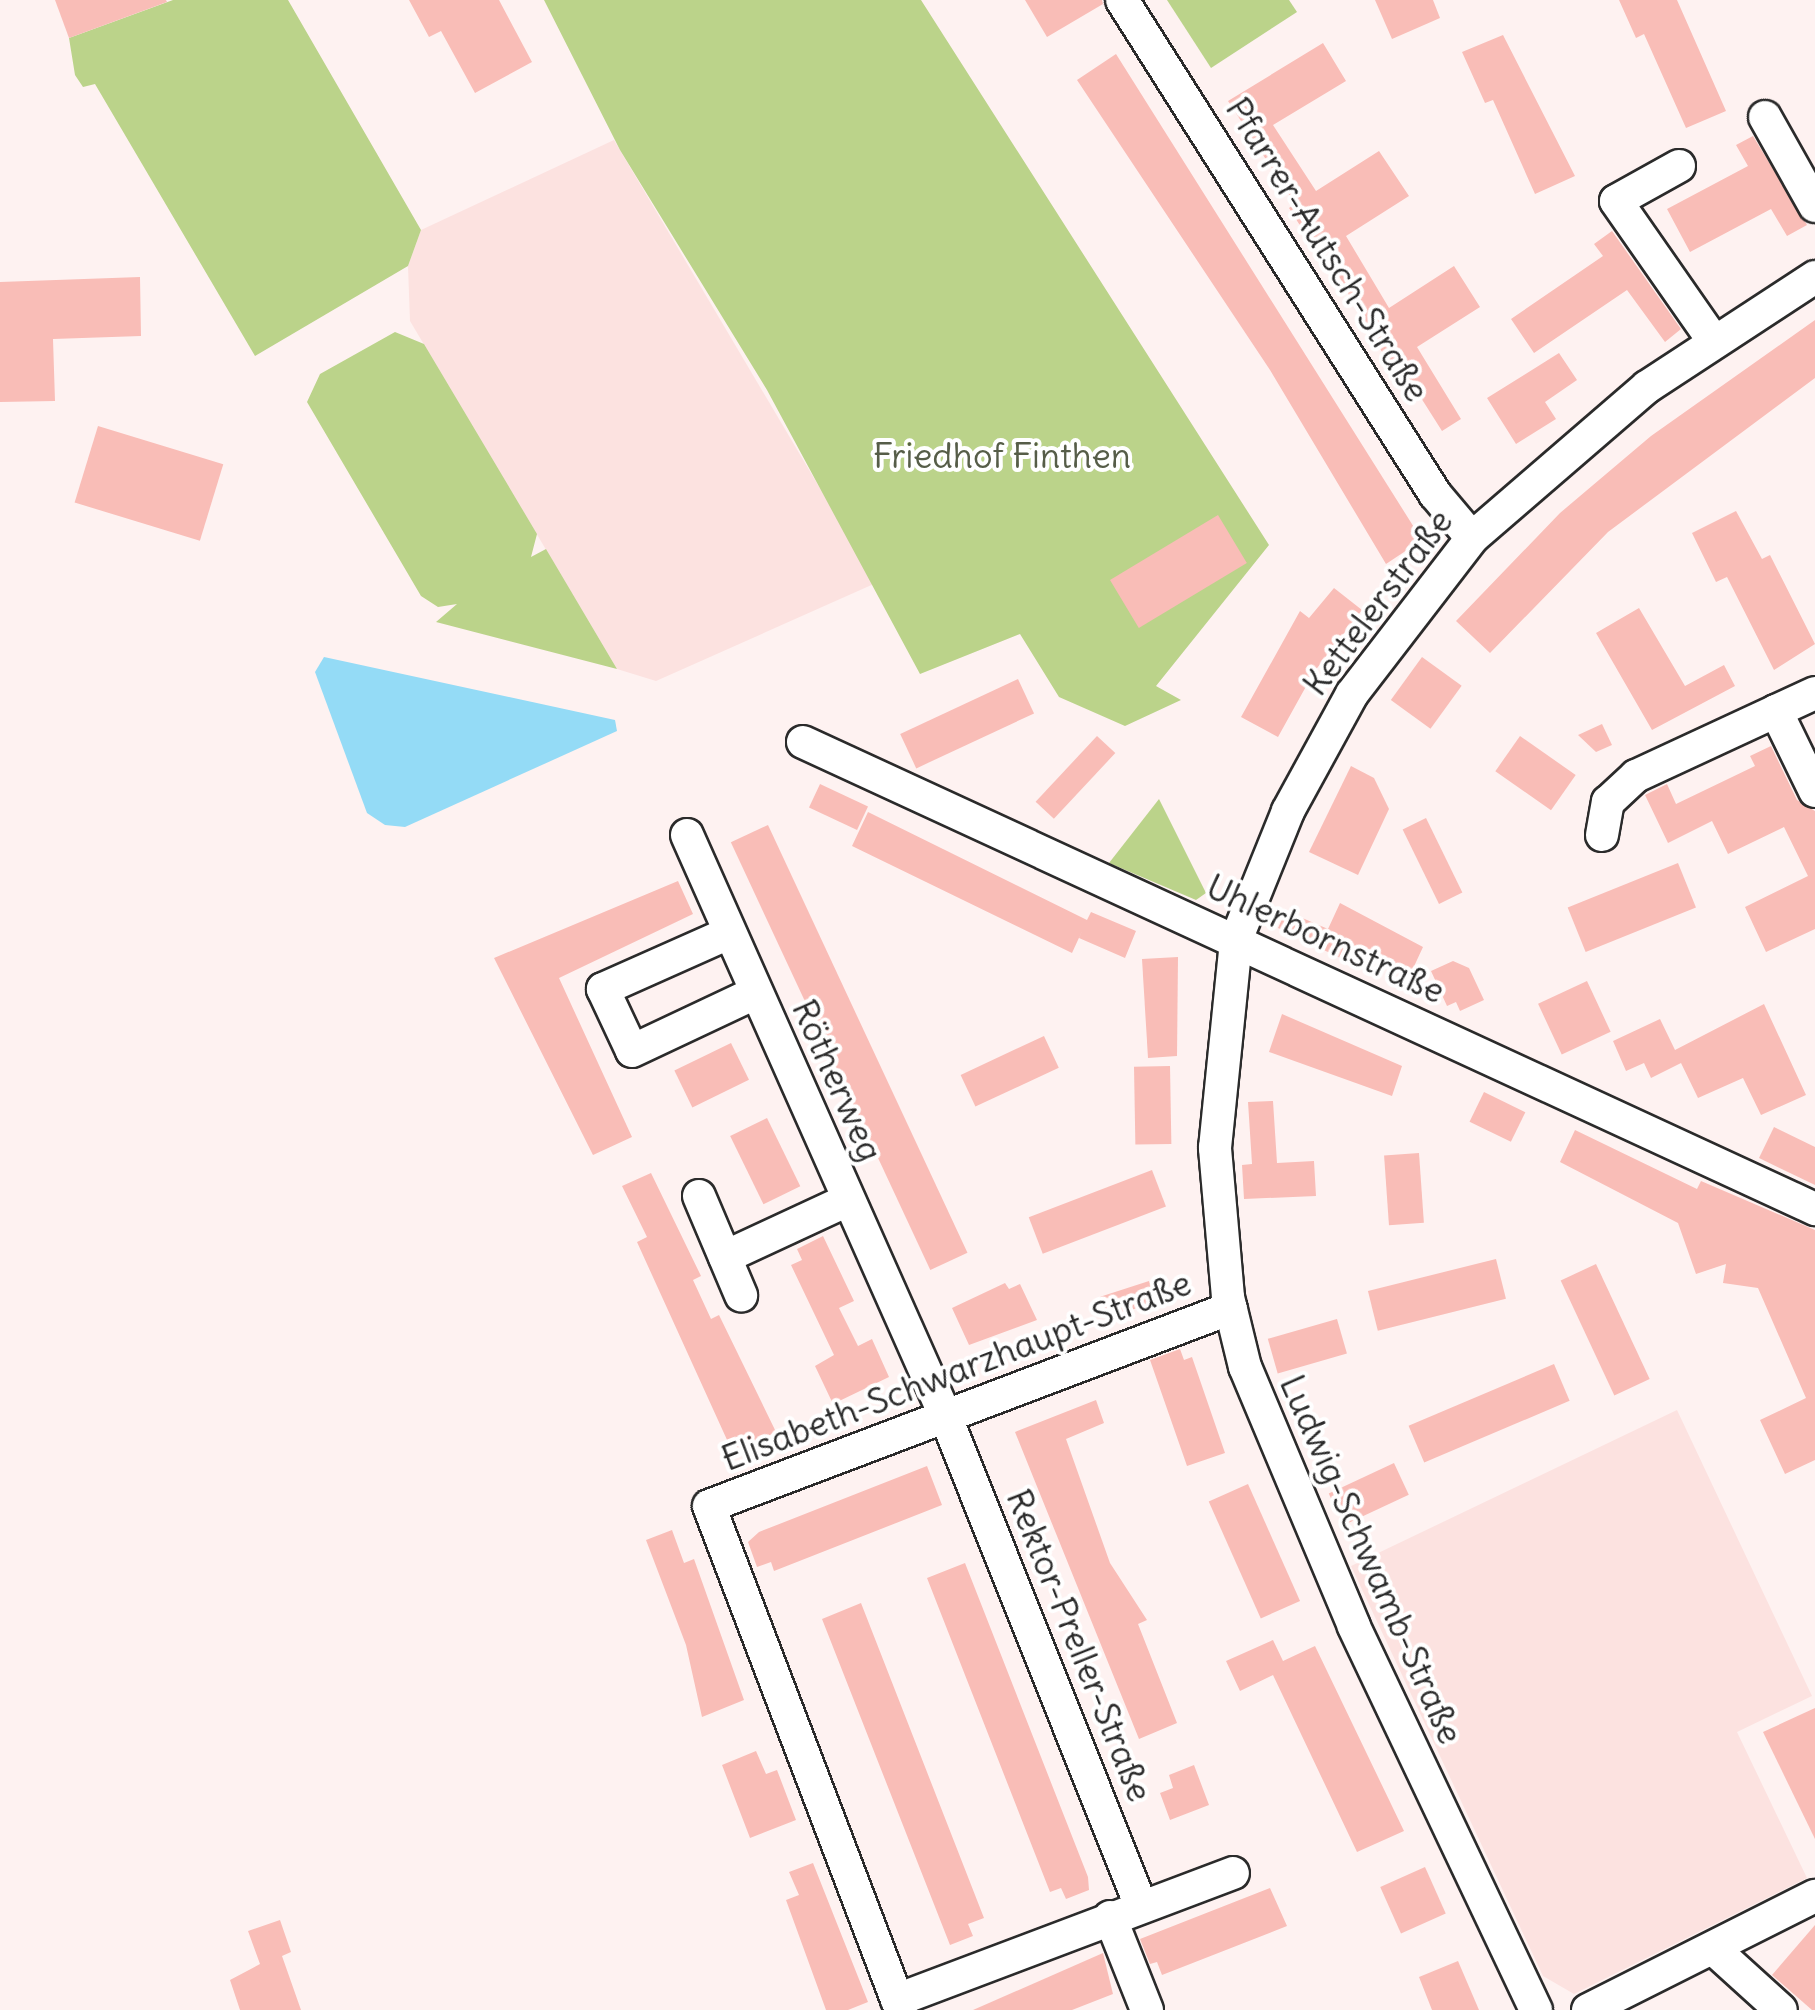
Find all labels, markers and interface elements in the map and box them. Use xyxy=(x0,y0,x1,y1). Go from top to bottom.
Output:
street label: Pfarrer-Autsch-Straße xyxy=(1217,89,1439,409)
park label: Friedhof Finthen xyxy=(873,434,1131,476)
street label: Kettelerstraße xyxy=(1293,501,1461,703)
street label: Uhlerbornstraße xyxy=(1200,864,1452,1012)
street label: Rötherweg xyxy=(784,993,892,1167)
street label: Elisabeth-Schwarzhaupt-Straße xyxy=(715,1261,1197,1479)
street label: Ludwig-Schwamb-Straße xyxy=(1272,1368,1472,1750)
street label: Rektor-Preller-Straße xyxy=(998,1483,1162,1807)

